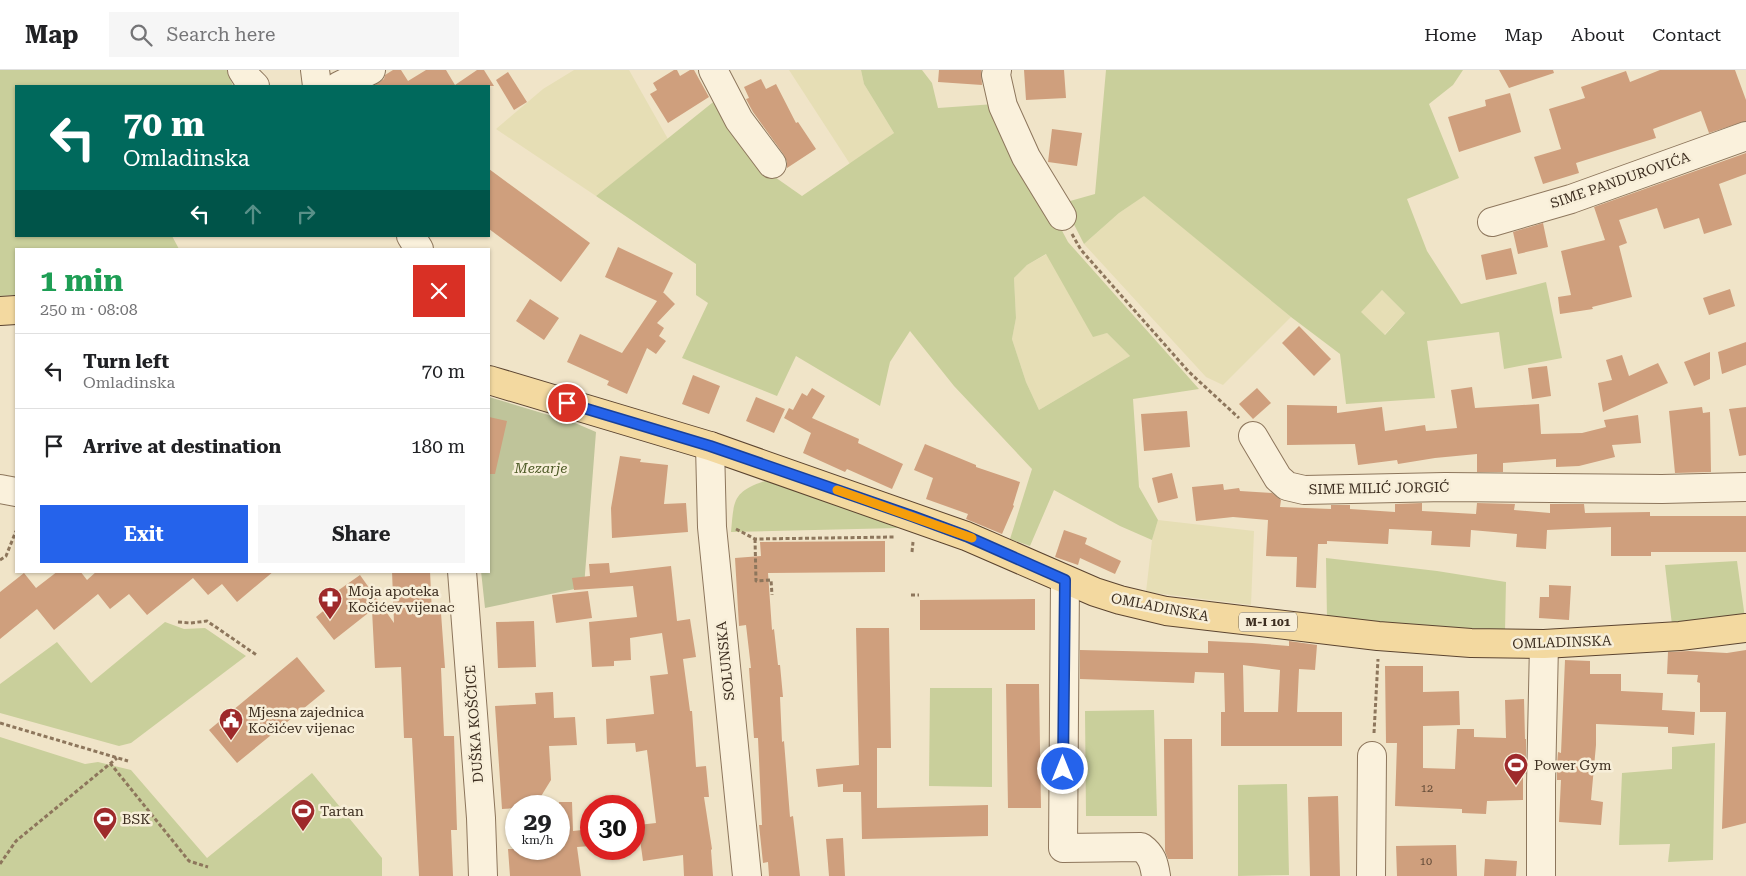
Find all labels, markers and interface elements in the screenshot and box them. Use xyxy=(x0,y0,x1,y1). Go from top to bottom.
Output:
search box xyxy=(109,12,459,57)
text: Map xyxy=(25,21,79,49)
icon: search xyxy=(127,21,155,49)
text: Search here xyxy=(167,23,275,46)
text: Home xyxy=(1424,24,1476,45)
text: Map xyxy=(1504,24,1543,45)
text: About xyxy=(1571,24,1624,45)
text: Contact xyxy=(1652,24,1721,45)
text: 70 m xyxy=(123,104,205,145)
icon: left xyxy=(40,105,105,170)
text: Omladinska xyxy=(123,146,250,171)
street label: SIME PANDUROVIĆA xyxy=(1548,148,1692,211)
icon: left xyxy=(186,200,214,228)
icon: ahead xyxy=(239,200,267,228)
icon: right xyxy=(292,200,320,228)
text: 1 min xyxy=(40,263,123,298)
button: close xyxy=(413,265,465,317)
text: 250 m · 08:08 xyxy=(40,300,138,319)
text: Turn left xyxy=(83,350,169,373)
icon: left xyxy=(40,357,68,385)
text: 70 m xyxy=(422,360,465,383)
text: Omladinska xyxy=(83,373,175,392)
pin xyxy=(546,382,588,424)
icon: arrive xyxy=(553,389,581,417)
icon: arrive xyxy=(40,432,68,460)
text: Arrive at destination xyxy=(83,435,281,458)
text: 180 m xyxy=(411,435,465,458)
park label: Mezarje xyxy=(514,460,567,476)
street label: SIME MILIĆ JORGIĆ xyxy=(1309,479,1449,497)
button: Exit xyxy=(40,505,248,563)
button: Share xyxy=(258,505,465,563)
place label: Moja apoteka Kočićev vijenac xyxy=(348,583,455,615)
pharmacy icon: Moja apoteka Kočićev vijenac xyxy=(317,586,343,620)
street label: OMLADINSKA xyxy=(1110,590,1210,624)
road number: M-I 101 xyxy=(1239,612,1297,632)
street label: SOLUNSKA xyxy=(713,620,737,701)
street label: OMLADINSKA xyxy=(1512,632,1612,652)
street label: DUŠKA KOŠČICE xyxy=(462,665,486,783)
place label: Mjesna zajednica Kočićev vijenac xyxy=(248,704,364,736)
public building icon: Mjesna zajednica Kočićev vijenac xyxy=(218,707,244,741)
position arrow xyxy=(1036,742,1088,794)
sports icon: Power Gym xyxy=(1503,752,1529,786)
place label: Power Gym xyxy=(1534,757,1612,773)
house number: 12 xyxy=(1421,782,1433,795)
speed limit sign: 30 xyxy=(580,795,645,860)
sports icon: Tartan xyxy=(290,798,316,832)
place label: Tartan xyxy=(320,803,364,819)
sports icon: BSK xyxy=(92,806,118,840)
text: 29 xyxy=(523,807,552,836)
place label: BSK xyxy=(122,811,150,827)
text: km/h xyxy=(521,833,554,847)
house number: 10 xyxy=(1420,855,1432,868)

